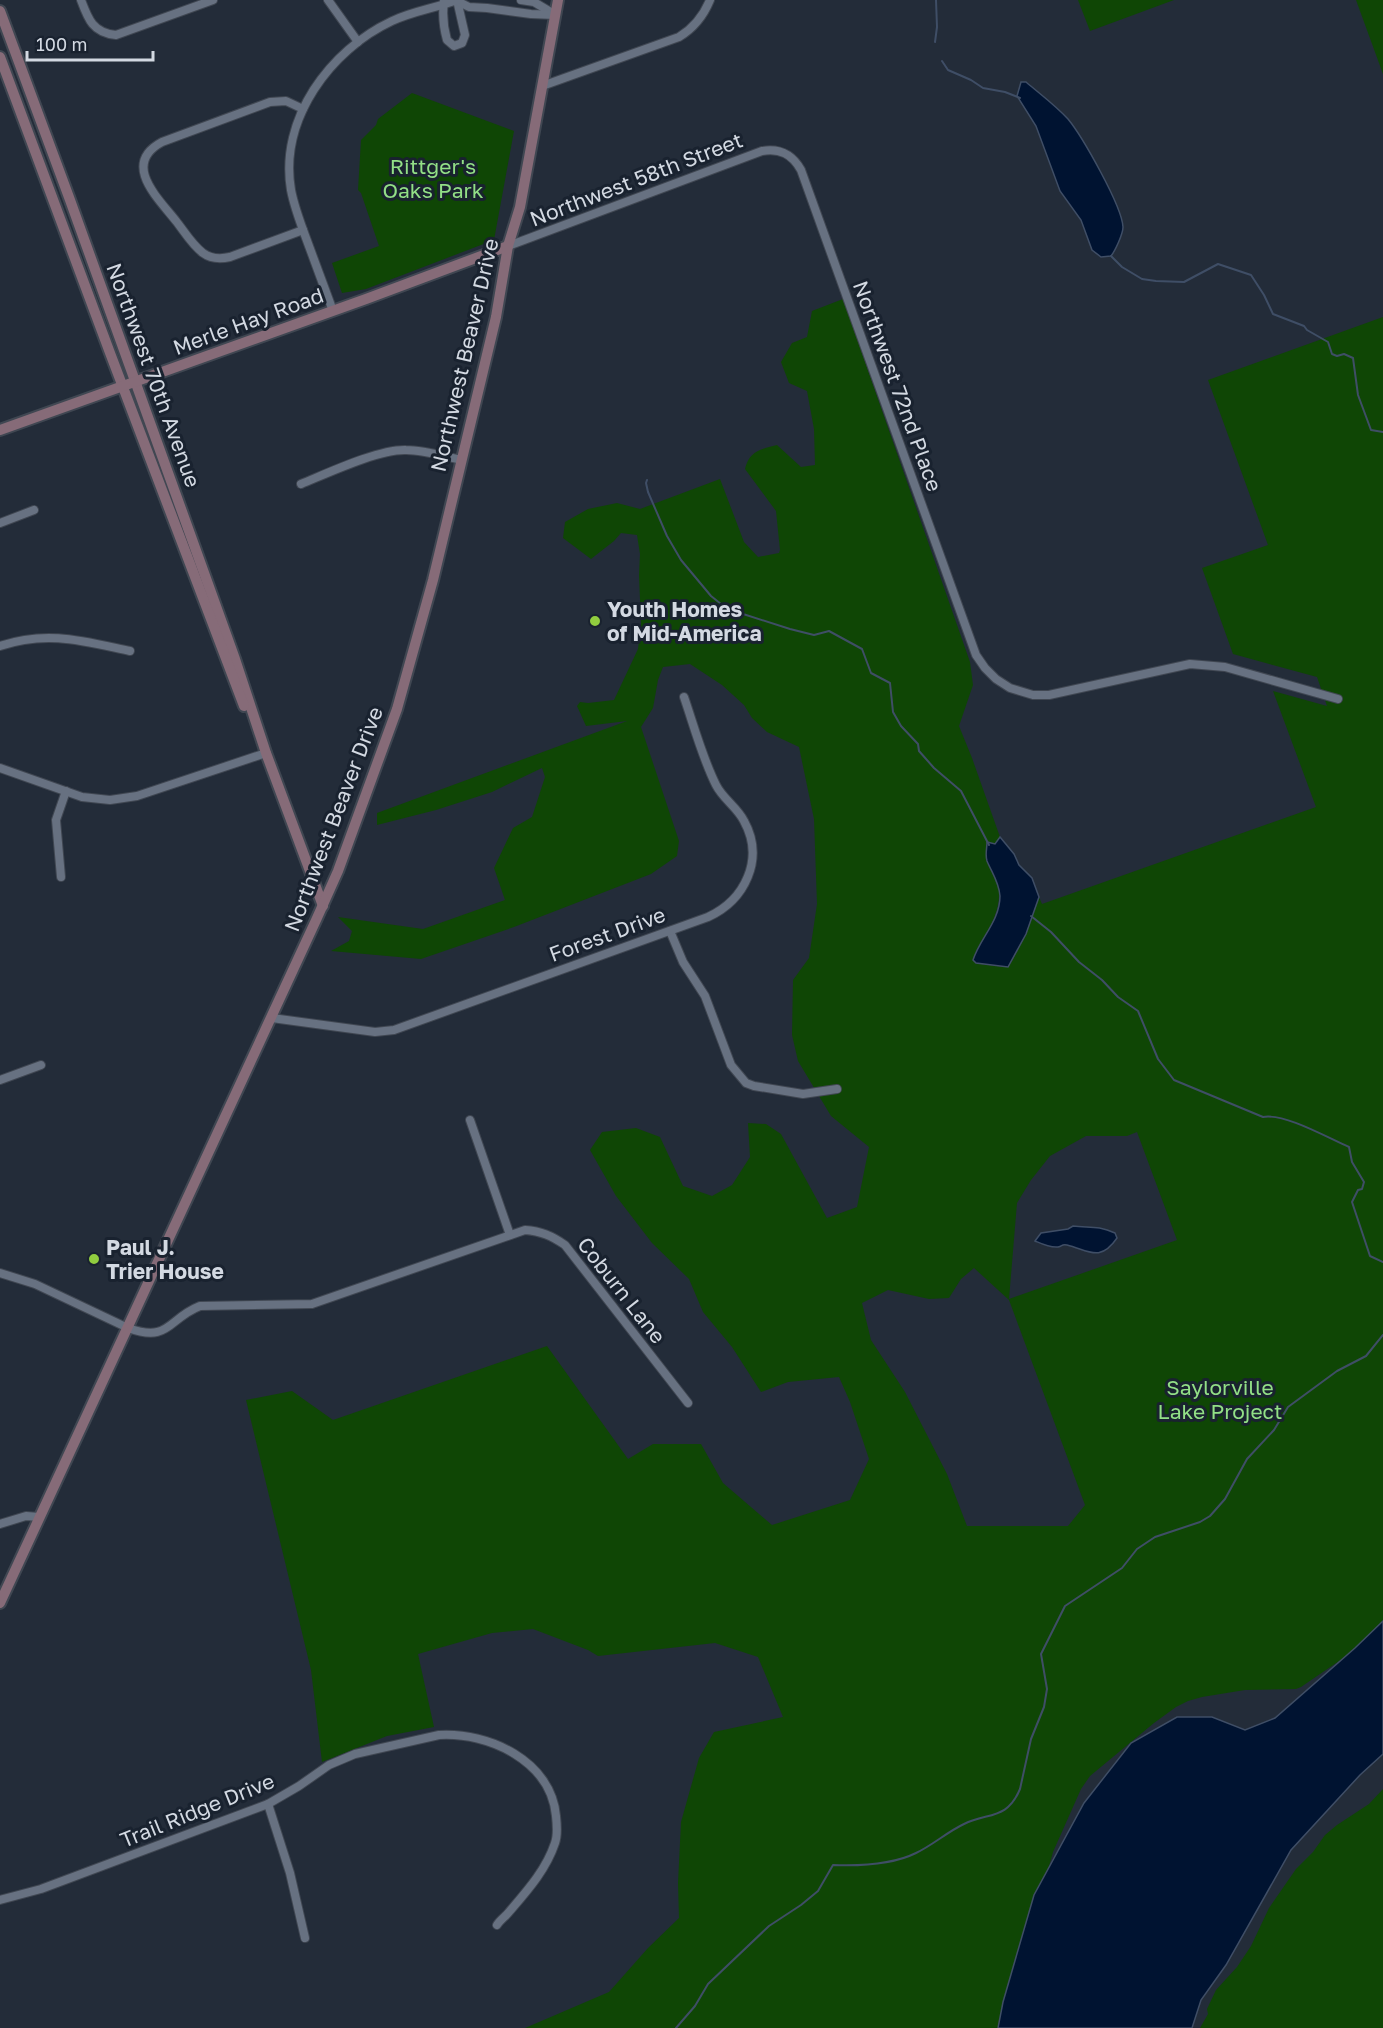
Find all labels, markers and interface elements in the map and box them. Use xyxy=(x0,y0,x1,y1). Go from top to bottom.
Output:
scale bar xyxy=(27,24,153,62)
text: 100 m xyxy=(36,33,87,55)
street label: Northwest 58th Street xyxy=(526,126,746,232)
park label: Rittger's Oaks Park xyxy=(382,153,484,203)
street label: Northwest Beaver Drive xyxy=(424,236,504,474)
street label: Northwest 70th Avenue xyxy=(101,259,207,491)
street label: Northwest 72nd Place xyxy=(848,277,948,495)
street label: Merle Hay Road xyxy=(169,282,327,360)
place label: Youth Homes of Mid-America xyxy=(607,596,762,646)
marker: Youth Homes of Mid-America xyxy=(588,614,602,628)
street label: Northwest Beaver Drive xyxy=(278,703,388,935)
street label: Forest Drive xyxy=(545,901,669,967)
street label: Coburn Lane xyxy=(572,1232,672,1348)
place label: Paul J. Trier House xyxy=(106,1234,224,1284)
marker: Paul J. Trier House xyxy=(87,1252,101,1266)
park label: Saylorville Lake Project xyxy=(1158,1374,1282,1424)
street label: Trail Ridge Drive xyxy=(116,1767,278,1853)

